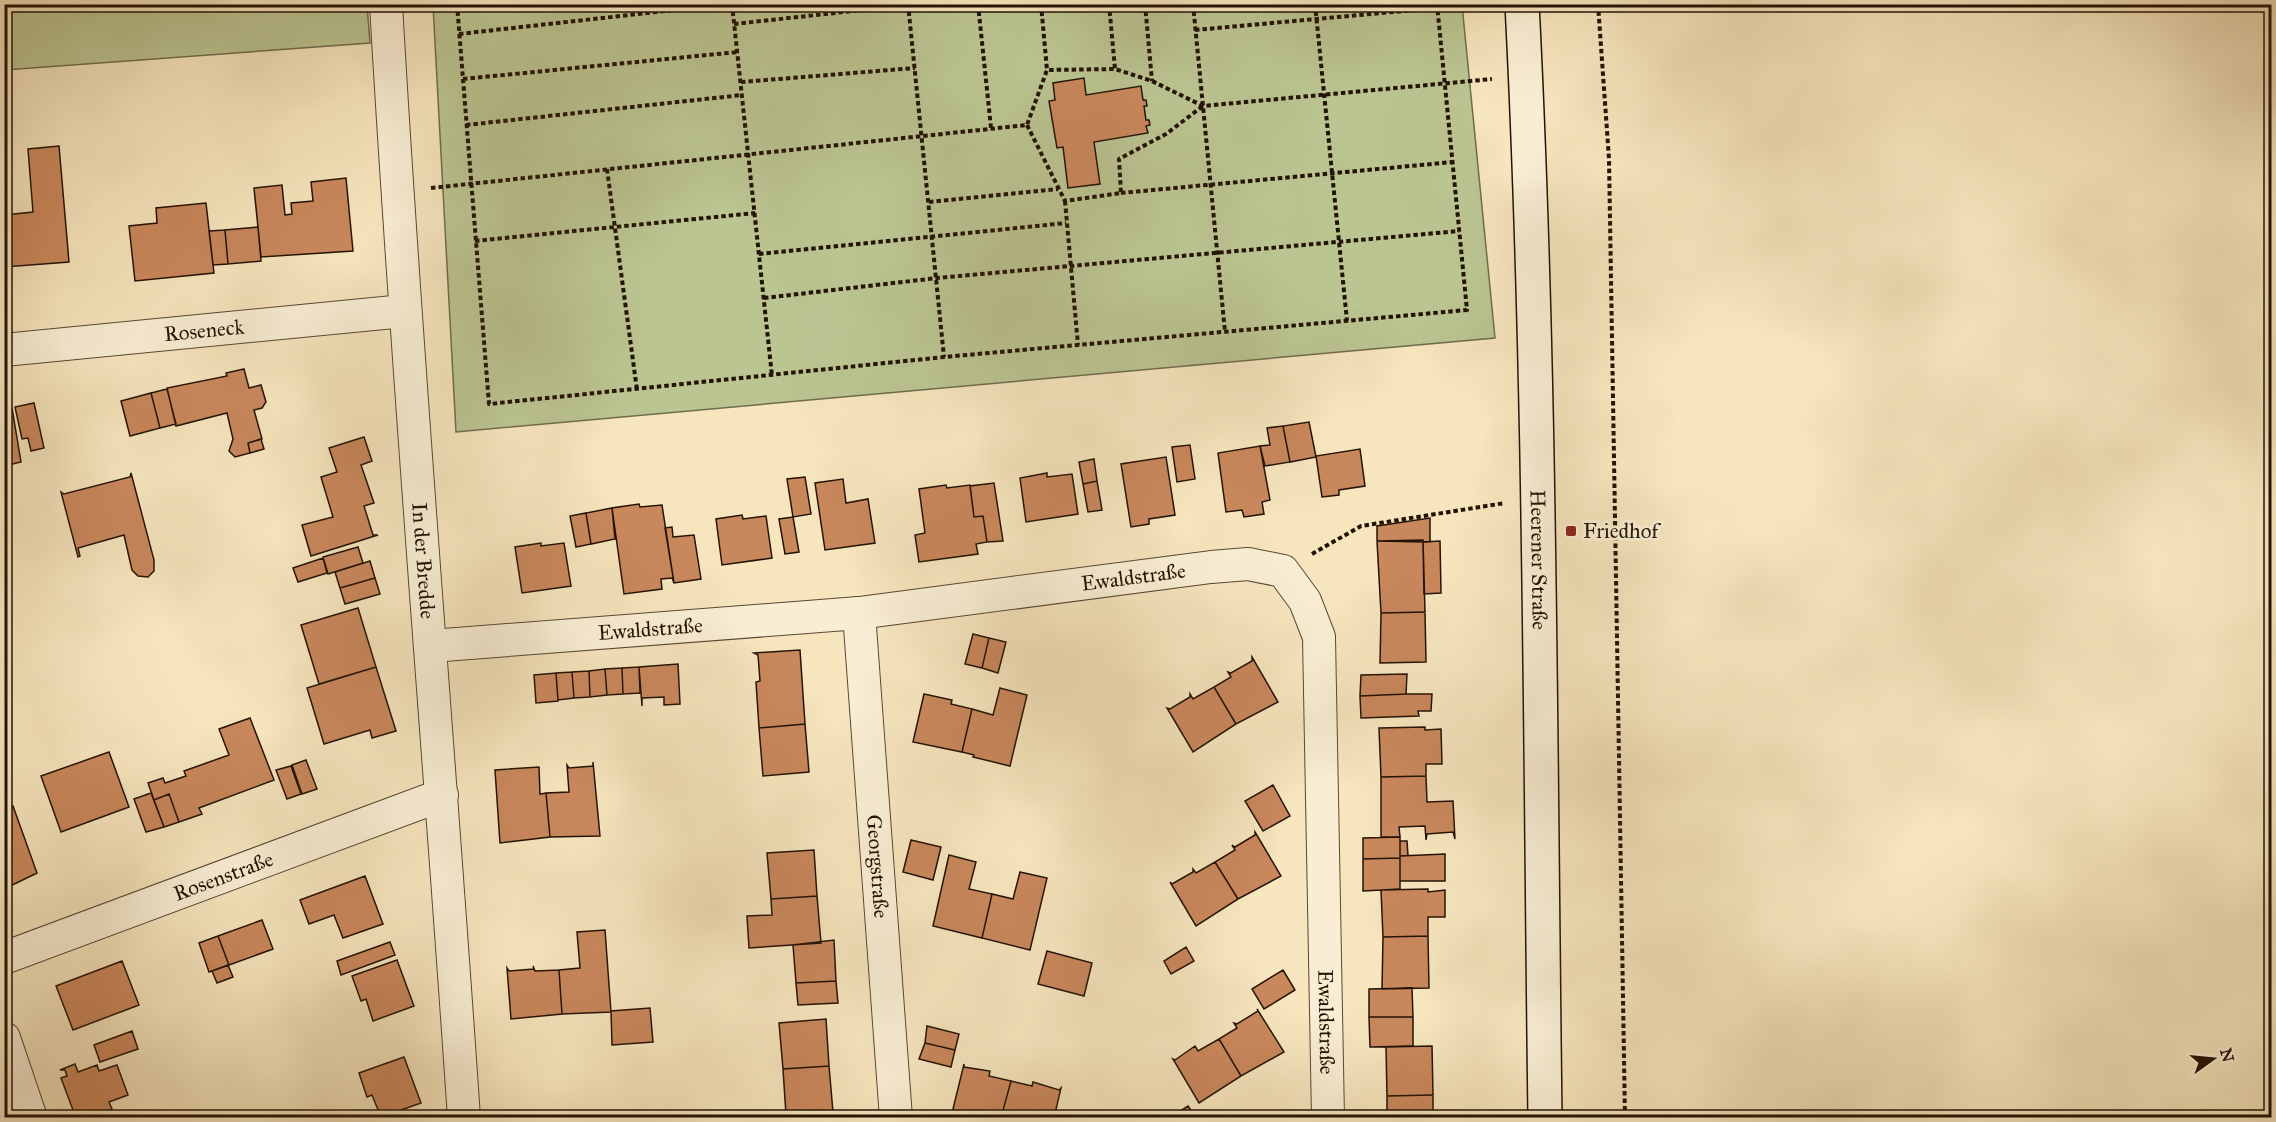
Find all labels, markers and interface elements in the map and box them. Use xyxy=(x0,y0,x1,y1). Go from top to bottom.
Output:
street label: Roseneck xyxy=(163,314,246,347)
street label: Heerener Straße xyxy=(1525,489,1553,630)
street label: In der Bredde xyxy=(406,502,441,620)
place label: Friedhof xyxy=(1583,518,1661,544)
marker: Friedhof xyxy=(1564,524,1578,538)
street label: Ewaldstraße xyxy=(1080,557,1187,597)
street label: Ewaldstraße xyxy=(597,612,704,646)
street label: Georgstraße xyxy=(861,814,894,919)
street label: Rosenstraße xyxy=(170,846,277,907)
street label: Ewaldstraße xyxy=(1312,969,1340,1075)
north arrow xyxy=(2183,1029,2243,1089)
text: N xyxy=(2216,1046,2238,1065)

